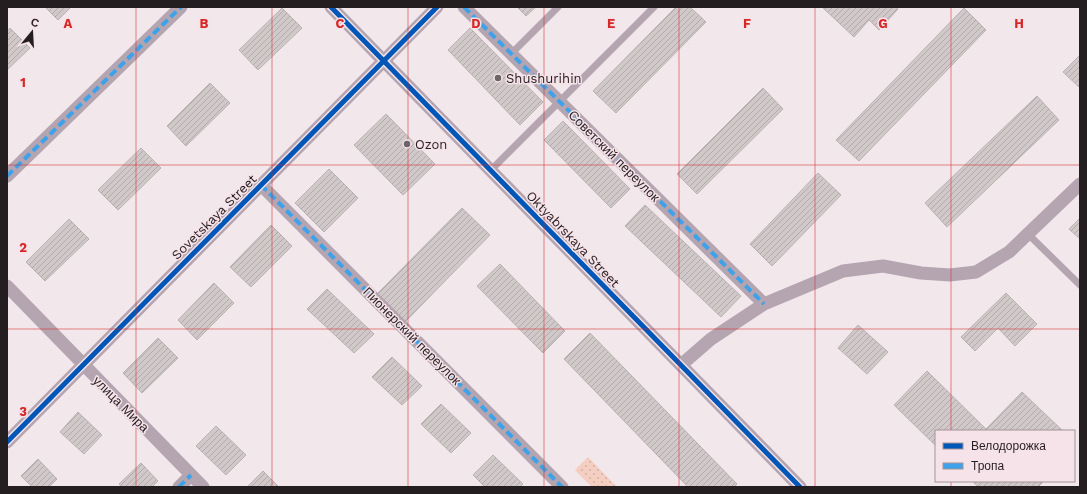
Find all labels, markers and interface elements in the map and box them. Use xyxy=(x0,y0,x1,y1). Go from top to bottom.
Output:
north arrow xyxy=(12,12,52,52)
text: С xyxy=(29,16,41,30)
text: A xyxy=(64,16,73,31)
text: B xyxy=(200,16,209,31)
text: C xyxy=(336,16,345,31)
text: D xyxy=(471,16,481,31)
text: E xyxy=(607,16,615,31)
text: F xyxy=(743,16,751,31)
text: G xyxy=(878,16,888,31)
text: H xyxy=(1014,16,1024,31)
place label: Shushurihin xyxy=(506,71,582,86)
marker: Shushurihin xyxy=(493,73,503,83)
text: 1 xyxy=(20,75,26,90)
street label: Советский переулок xyxy=(565,107,663,205)
place label: Ozon xyxy=(415,137,447,152)
marker: Ozon xyxy=(402,139,412,149)
street label: Sovetskaya Street xyxy=(168,171,260,263)
street label: Oktyabrskaya Street xyxy=(523,188,623,291)
text: 2 xyxy=(19,240,27,255)
street label: Пионерский переулок xyxy=(360,284,464,388)
street label: улица Мира xyxy=(90,373,153,436)
text: 3 xyxy=(19,404,27,419)
legend xyxy=(935,430,1075,482)
text: Велодорожка xyxy=(971,439,1046,453)
text: Тропа xyxy=(971,459,1005,473)

